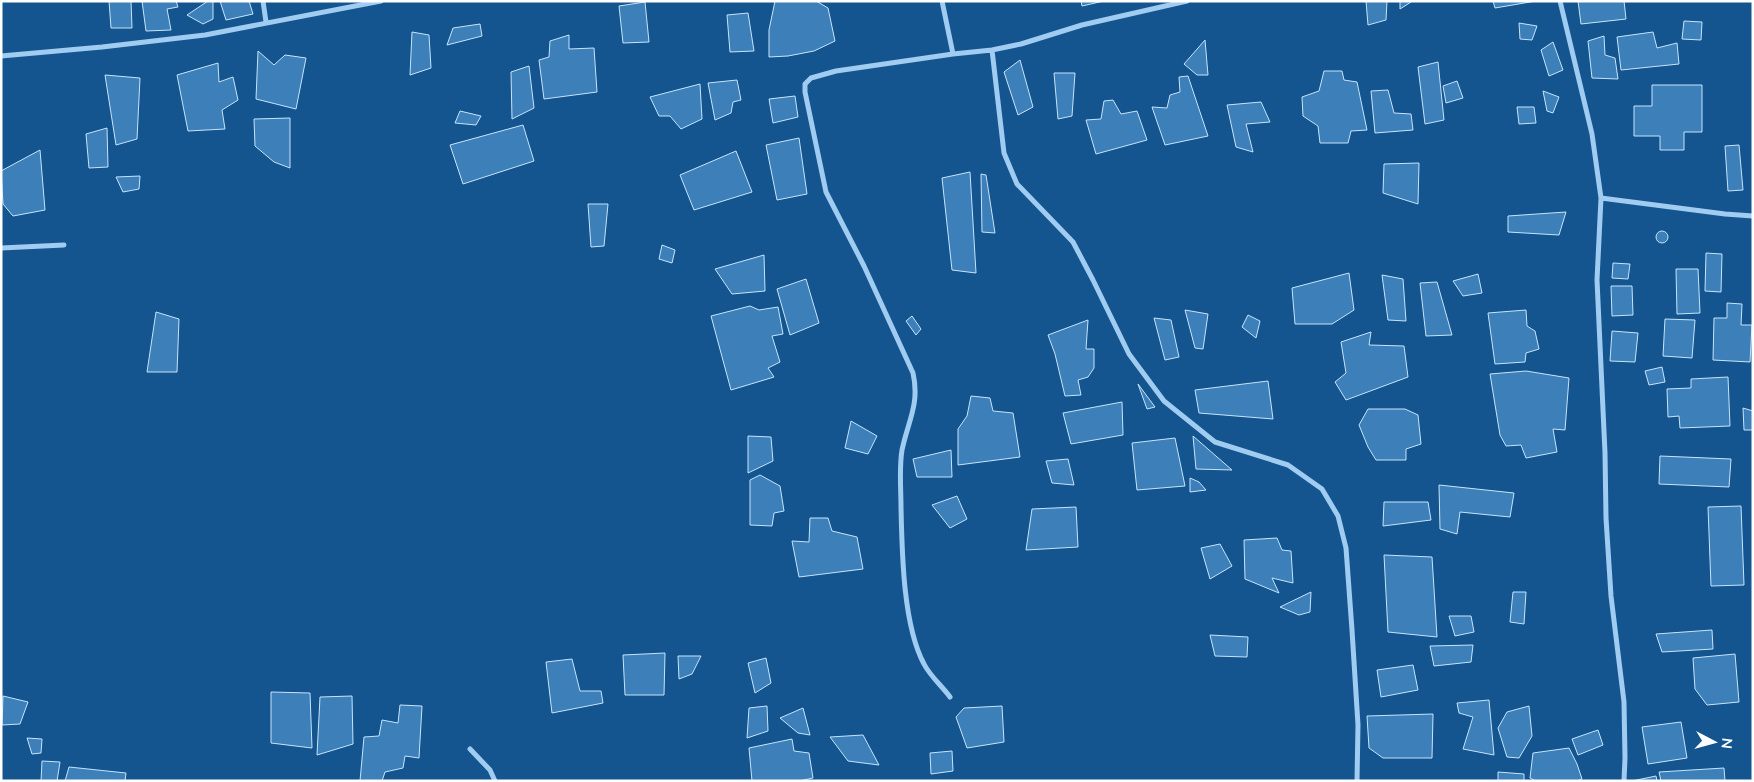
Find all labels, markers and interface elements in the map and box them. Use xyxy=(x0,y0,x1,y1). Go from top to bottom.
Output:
north arrow xyxy=(1689,717,1739,767)
text: N xyxy=(1718,737,1736,750)

